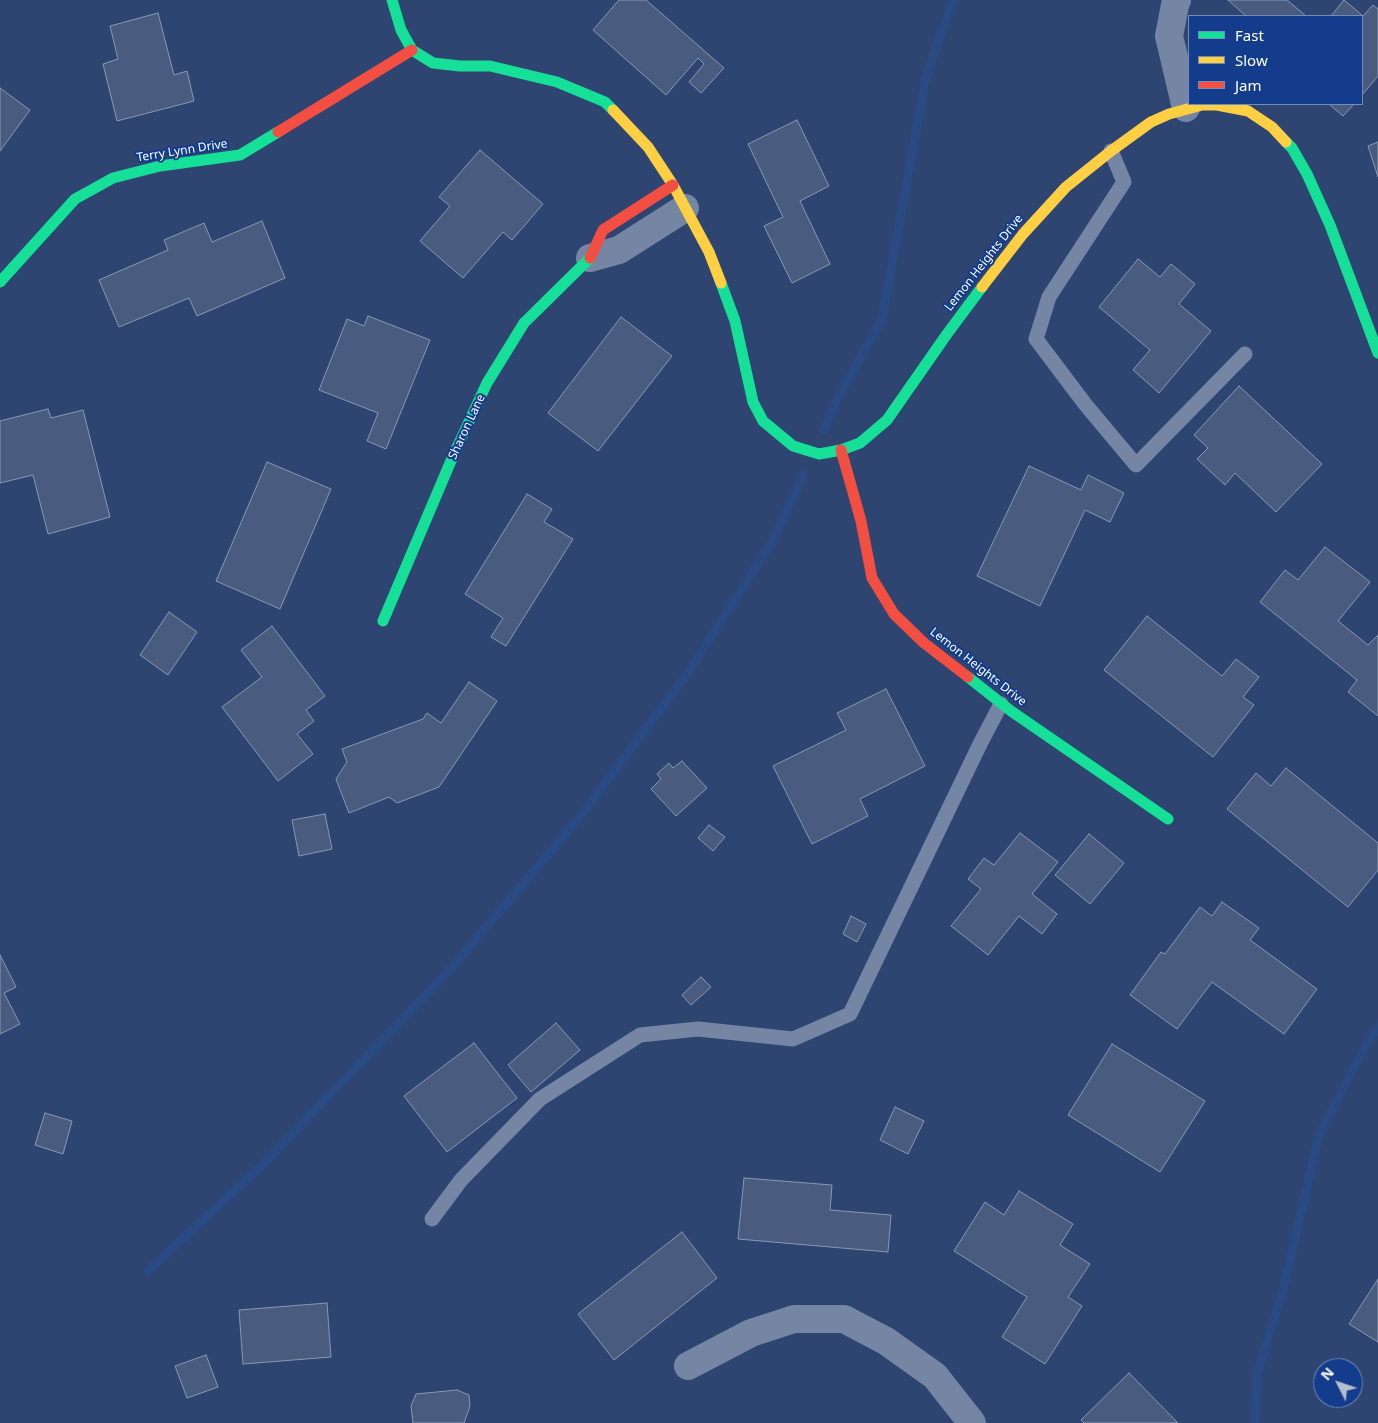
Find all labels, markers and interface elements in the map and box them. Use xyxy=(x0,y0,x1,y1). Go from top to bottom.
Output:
legend xyxy=(1188,15,1363,105)
text: Fast xyxy=(1235,25,1264,45)
text: Slow xyxy=(1235,50,1268,70)
text: Jam xyxy=(1235,75,1262,95)
street label: Terry Lynn Drive xyxy=(136,137,228,165)
street label: Lemon Heights Drive xyxy=(942,212,1026,314)
street label: Sharon Lane xyxy=(446,392,488,462)
street label: Lemon Heights Drive xyxy=(927,625,1029,709)
north arrow xyxy=(1313,1358,1363,1408)
text: N xyxy=(1316,1363,1338,1384)

